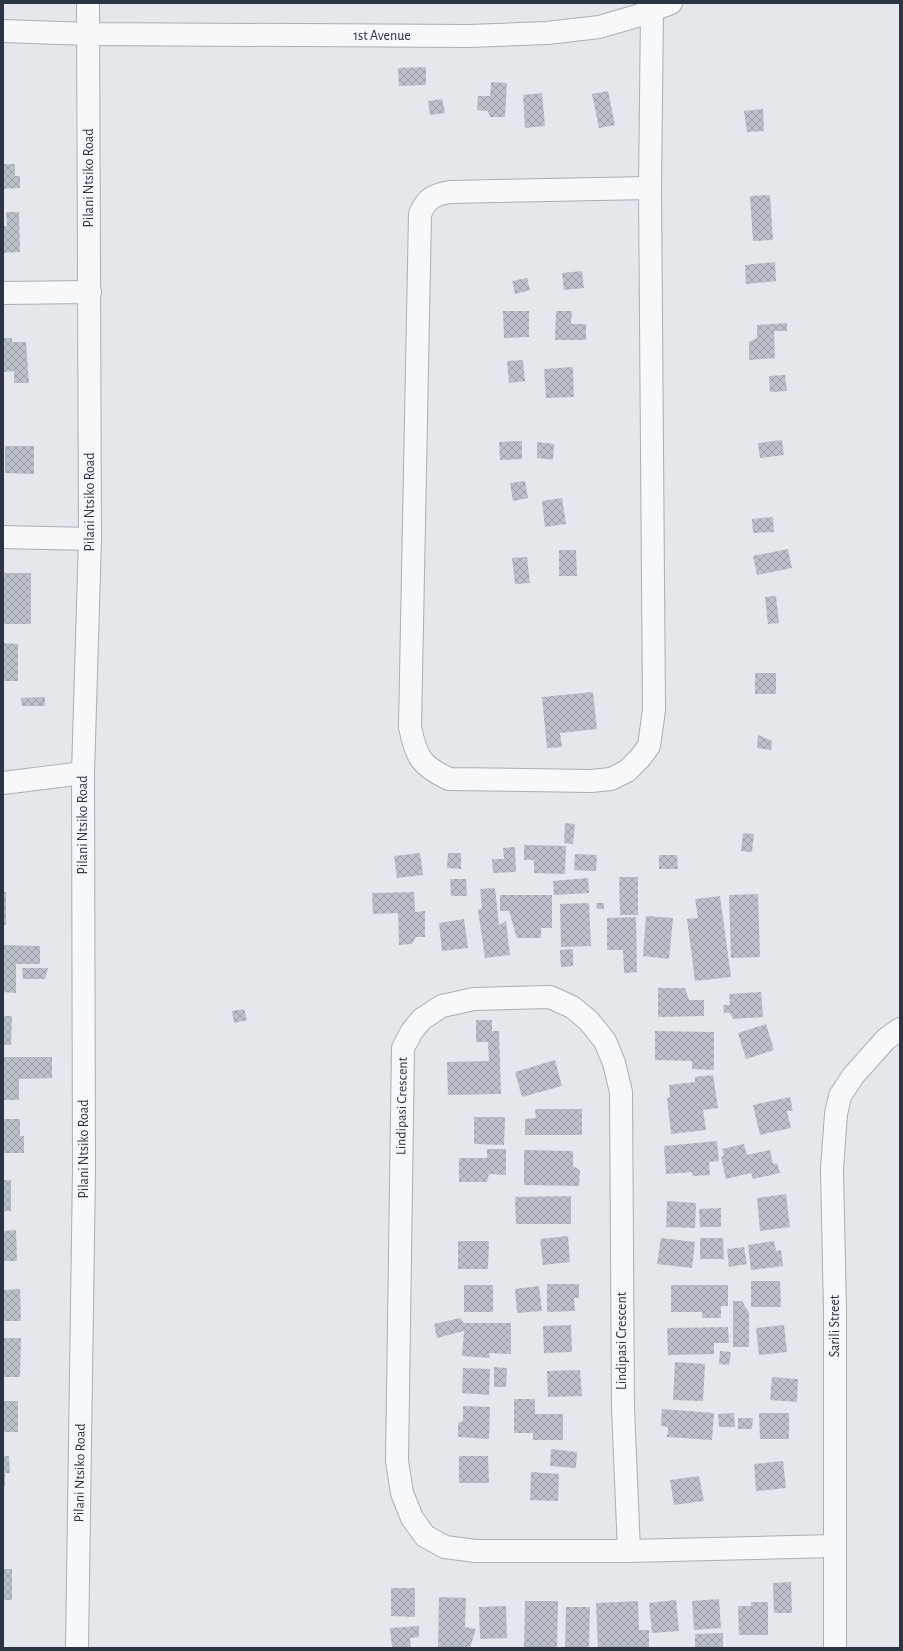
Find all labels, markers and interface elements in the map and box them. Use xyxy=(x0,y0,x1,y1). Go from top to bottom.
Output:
street label: 1st Avenue xyxy=(353,29,411,43)
street label: Pilani Ntsiko Road xyxy=(82,128,96,228)
street label: Pilani Ntsiko Road xyxy=(83,452,97,552)
street label: Pilani Ntsiko Road xyxy=(76,775,90,875)
street label: Lindipasi Crescent xyxy=(394,1056,410,1155)
street label: Pilani Ntsiko Road xyxy=(77,1099,91,1199)
street label: Lindipasi Crescent xyxy=(615,1291,629,1390)
street label: Sarili Street xyxy=(828,1294,842,1357)
street label: Pilani Ntsiko Road xyxy=(72,1423,88,1523)

